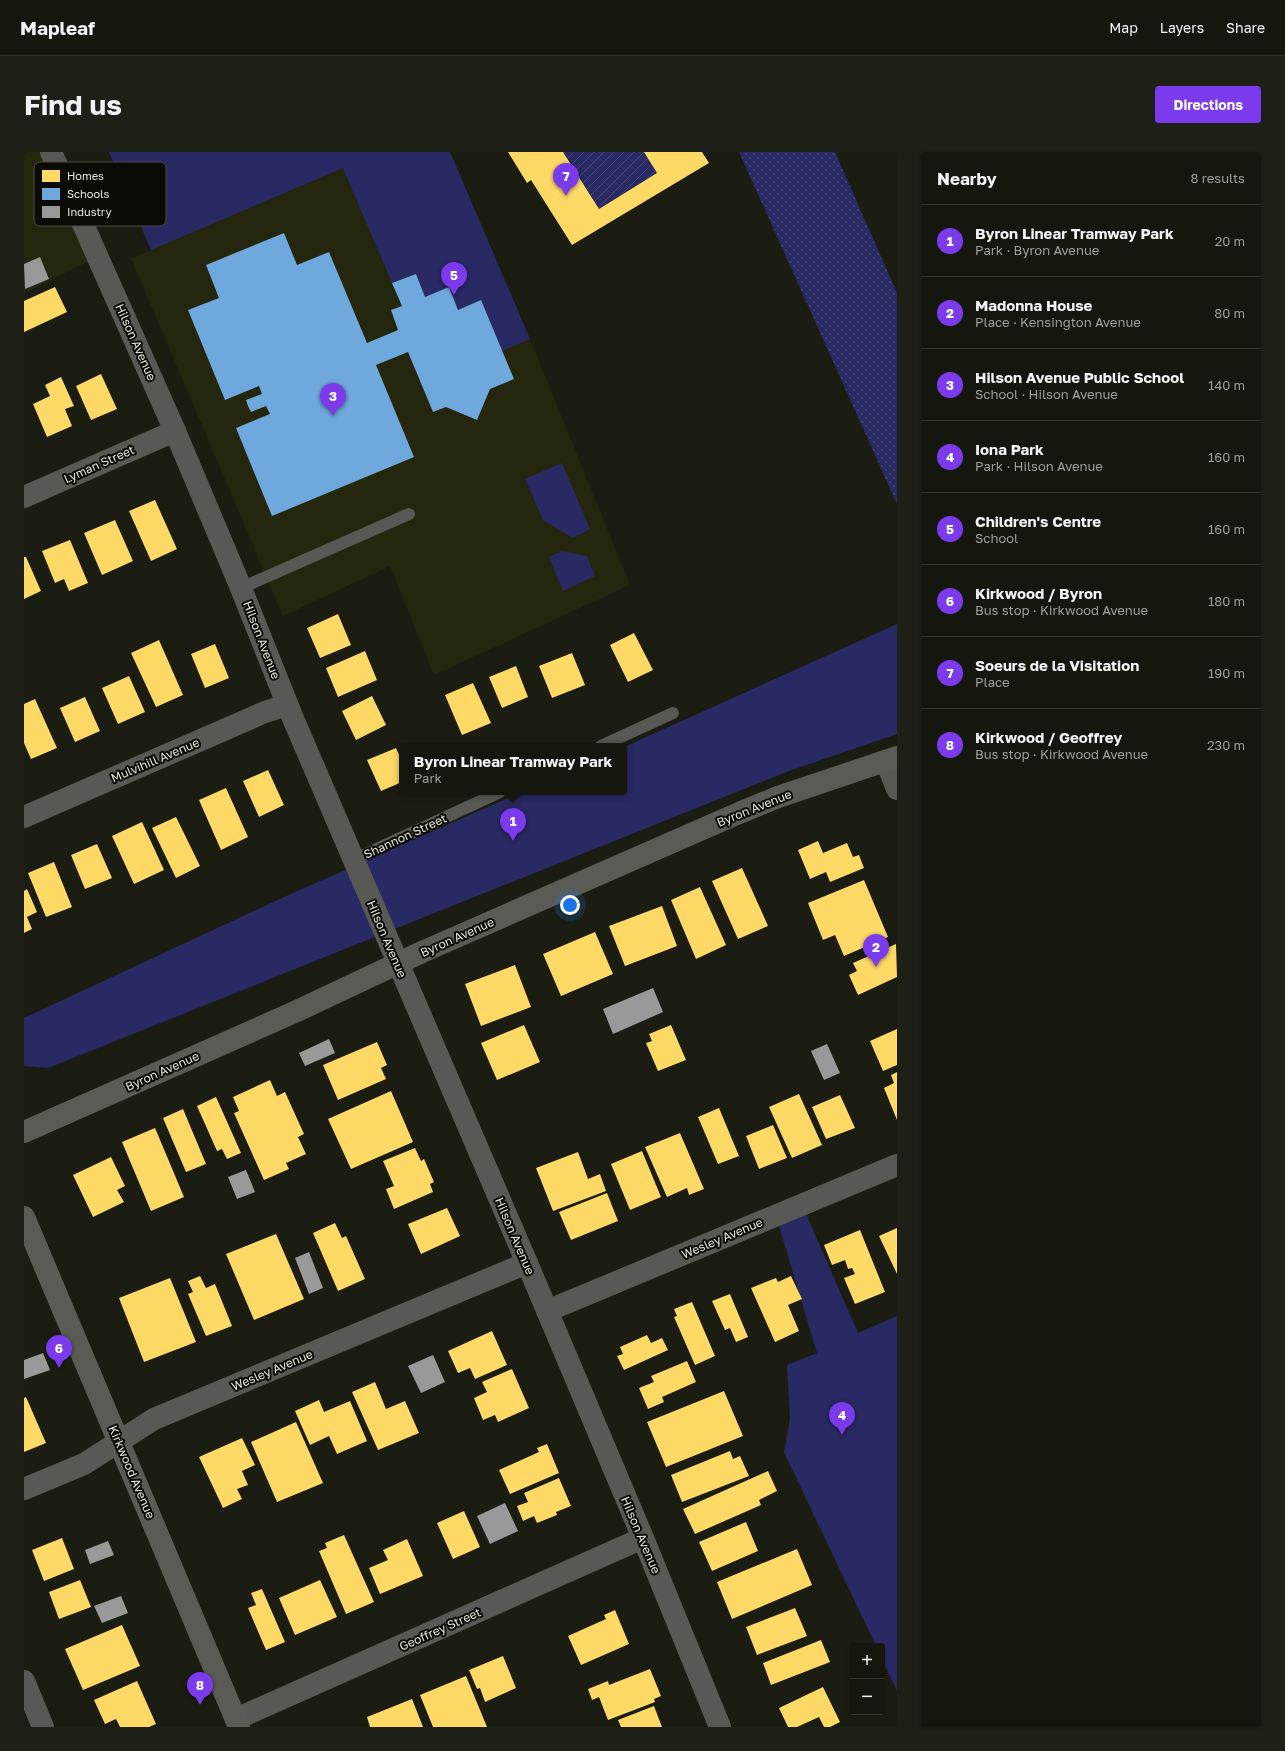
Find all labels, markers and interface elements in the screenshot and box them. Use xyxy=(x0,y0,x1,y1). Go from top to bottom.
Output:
text: Mapleaf xyxy=(20,16,95,39)
text: Map xyxy=(1109,19,1138,36)
text: Layers xyxy=(1160,19,1204,36)
text: Share xyxy=(1226,19,1265,36)
button: Directions xyxy=(1155,86,1261,123)
text: Find us xyxy=(24,88,122,121)
legend xyxy=(34,162,166,226)
pin: 7 xyxy=(553,163,579,196)
text: Nearby xyxy=(937,168,997,189)
text: Homes xyxy=(67,169,104,182)
text: 8 results xyxy=(1191,170,1245,186)
text: Schools xyxy=(67,187,110,200)
text: Industry xyxy=(67,205,112,218)
text: Byron Linear Tramway Park xyxy=(975,224,1174,242)
text: 1 xyxy=(947,233,953,249)
text: 20 m xyxy=(1215,233,1245,249)
text: Park · Byron Avenue xyxy=(975,242,1099,258)
pin: 5 xyxy=(441,262,467,295)
text: Madonna House xyxy=(975,296,1092,314)
street label: Hilson Avenue xyxy=(112,301,160,383)
text: 2 xyxy=(946,305,954,321)
text: 80 m xyxy=(1214,305,1245,321)
text: Place · Kensington Avenue xyxy=(975,314,1141,330)
text: Hilson Avenue Public School xyxy=(975,368,1184,386)
text: 3 xyxy=(946,377,954,393)
text: 140 m xyxy=(1208,377,1245,393)
pin: 3 xyxy=(320,383,346,416)
text: School · Hilson Avenue xyxy=(975,386,1118,402)
text: Iona Park xyxy=(975,440,1044,458)
street label: Lyman Street xyxy=(61,442,137,486)
text: 4 xyxy=(946,449,954,465)
text: 160 m xyxy=(1208,449,1245,465)
text: Park · Hilson Avenue xyxy=(975,458,1103,474)
text: Children's Centre xyxy=(975,512,1101,530)
text: 5 xyxy=(946,521,954,537)
text: 160 m xyxy=(1208,521,1245,537)
text: School xyxy=(975,530,1018,546)
text: Kirkwood / Byron xyxy=(975,584,1102,602)
text: 6 xyxy=(946,593,954,609)
text: 180 m xyxy=(1208,593,1245,609)
street label: Hilson Avenue xyxy=(240,599,284,681)
text: Bus stop · Kirkwood Avenue xyxy=(975,602,1148,618)
text: Soeurs de la Visitation xyxy=(975,656,1139,674)
text: 7 xyxy=(946,665,954,681)
text: 190 m xyxy=(1208,665,1245,681)
text: Place xyxy=(975,674,1010,690)
text: Kirkwood / Geoffrey xyxy=(975,728,1122,746)
street label: Mulvihill Avenue xyxy=(108,735,202,785)
text: 8 xyxy=(946,737,954,753)
text: 230 m xyxy=(1207,737,1245,753)
popup xyxy=(399,743,627,795)
text: Bus stop · Kirkwood Avenue xyxy=(975,746,1148,762)
text: Byron Linear Tramway Park xyxy=(414,752,612,770)
text: Park xyxy=(414,770,442,786)
street label: Byron Avenue xyxy=(715,786,794,830)
pin: 1 xyxy=(500,808,526,841)
street label: Shannon Street xyxy=(361,810,449,862)
your location xyxy=(560,895,580,915)
street label: Hilson Avenue xyxy=(364,898,410,980)
street label: Byron Avenue xyxy=(418,914,496,960)
pin: 2 xyxy=(863,934,889,967)
street label: Byron Avenue xyxy=(123,1048,201,1094)
street label: Hilson Avenue xyxy=(492,1195,538,1277)
street label: Wesley Avenue xyxy=(679,1214,765,1262)
pin: 6 xyxy=(46,1335,72,1368)
street label: Wesley Avenue xyxy=(229,1346,315,1394)
pin: 4 xyxy=(829,1402,855,1435)
street label: Kirkwood Avenue xyxy=(106,1423,158,1521)
street label: Hilson Avenue xyxy=(618,1494,664,1576)
street label: Geoffrey Street xyxy=(397,1604,483,1654)
map controls xyxy=(849,1643,885,1715)
button: + xyxy=(849,1643,885,1679)
pin: 8 xyxy=(187,1672,213,1705)
button: − xyxy=(849,1679,885,1715)

